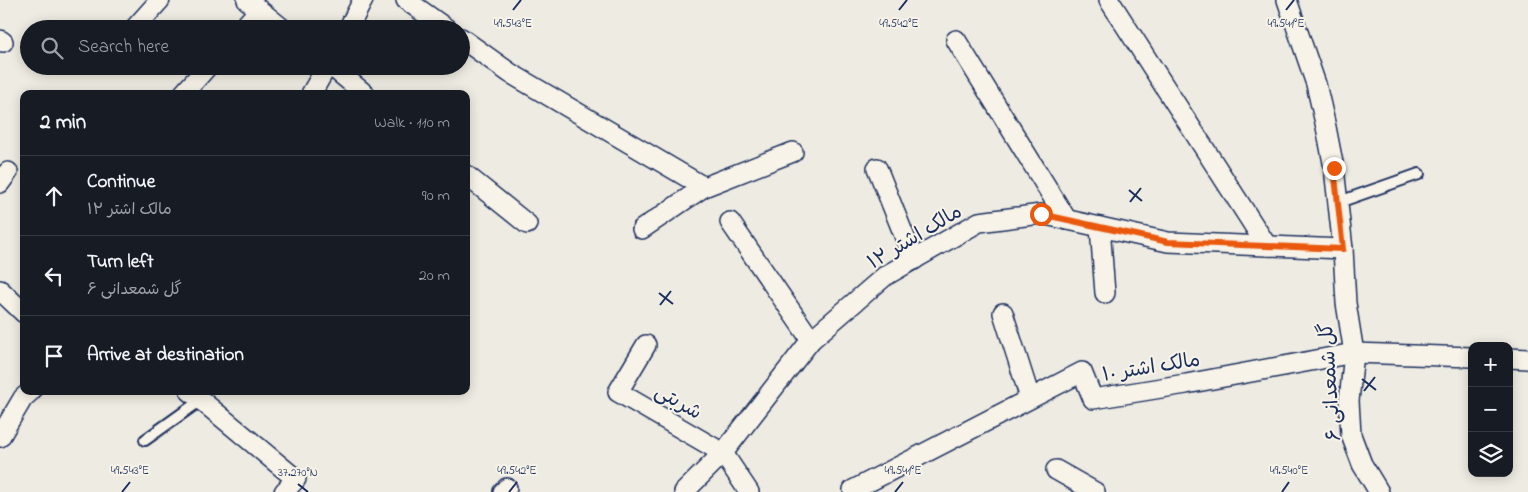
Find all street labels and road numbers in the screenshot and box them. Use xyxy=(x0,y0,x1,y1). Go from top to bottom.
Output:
street label: مالک اشتر ۱۲ xyxy=(862,198,968,278)
street label: گل شمعدانی ۶ xyxy=(1313,322,1350,442)
street label: مالک اشتر ۱۰ xyxy=(1100,346,1203,391)
street label: شربتی xyxy=(649,378,707,428)

